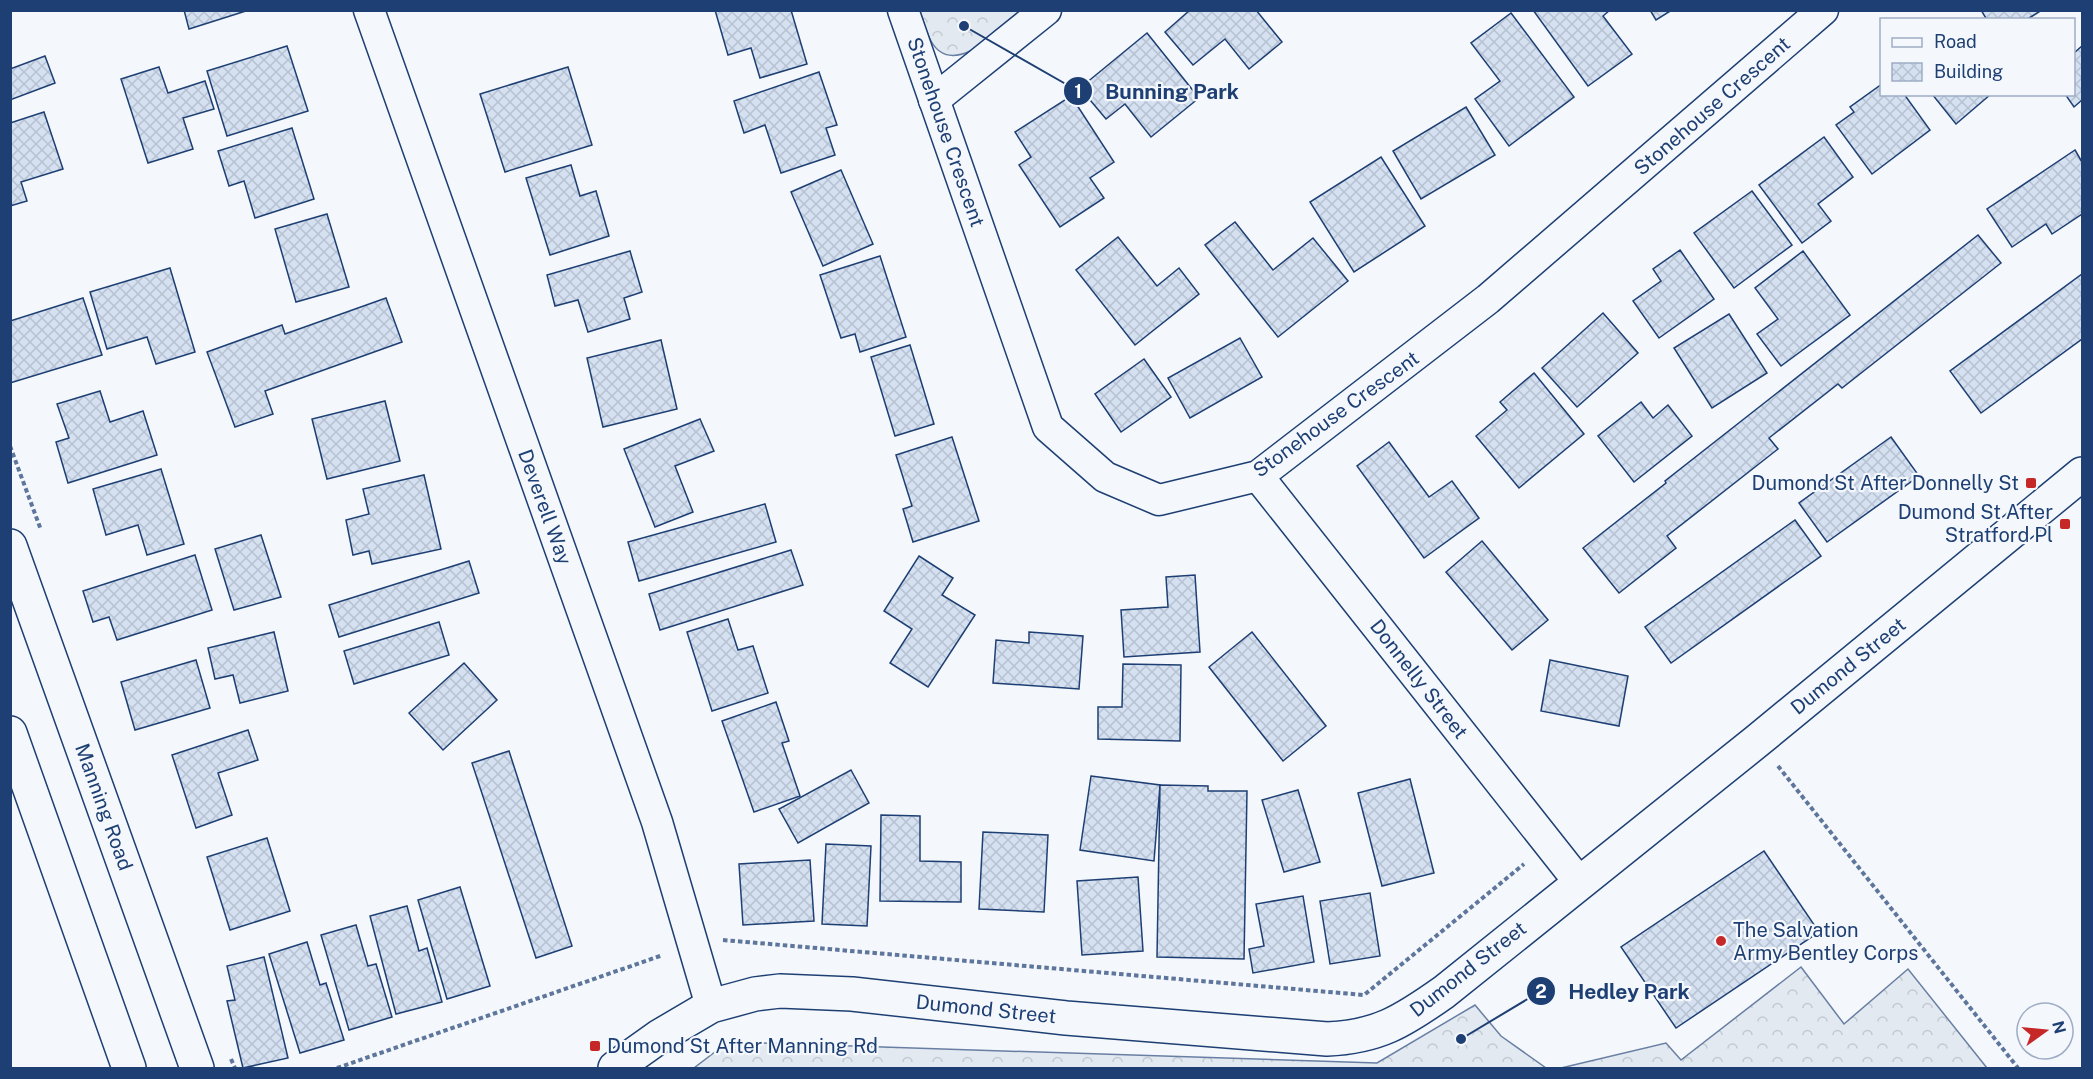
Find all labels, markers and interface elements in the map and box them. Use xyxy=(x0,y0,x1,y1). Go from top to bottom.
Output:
legend xyxy=(1880,18,2075,96)
text: Road xyxy=(1934,31,1977,52)
street label: Stonehouse Crescent xyxy=(1629,32,1795,180)
street label: Stonehouse Crescent xyxy=(902,34,990,230)
text: Building xyxy=(1934,61,2003,82)
callout: Bunning Park xyxy=(1063,72,1251,111)
text: Bunning Park xyxy=(1105,79,1239,104)
text: 1 xyxy=(1074,81,1082,102)
street label: Stonehouse Crescent xyxy=(1248,346,1424,482)
street label: Deverell Way xyxy=(513,446,577,568)
place label: Dumond St After Donnelly St xyxy=(1752,471,2019,495)
marker: Dumond St After Donnelly St xyxy=(2024,476,2038,490)
place label: Dumond St After Stratford Pl xyxy=(1898,500,2053,547)
marker: Dumond St After Stratford Pl xyxy=(2058,517,2072,531)
street label: Dumond Street xyxy=(1786,612,1910,720)
street label: Donnelly Street xyxy=(1365,615,1473,743)
street label: Manning Road xyxy=(70,740,138,874)
street label: Dumond Street xyxy=(1405,916,1531,1022)
place label: The Salvation Army Bentley Corps xyxy=(1733,918,1918,965)
marker: The Salvation Army Bentley Corps xyxy=(1714,934,1728,948)
callout: Hedley Park xyxy=(1526,972,1701,1011)
text: Hedley Park xyxy=(1568,979,1690,1004)
text: 2 xyxy=(1535,981,1547,1002)
street label: Dumond Street xyxy=(915,990,1057,1028)
north arrow xyxy=(2015,1001,2075,1061)
text: N xyxy=(2048,1019,2070,1036)
place label: Dumond St After Manning Rd xyxy=(607,1034,878,1058)
marker: Dumond St After Manning Rd xyxy=(588,1039,602,1053)

